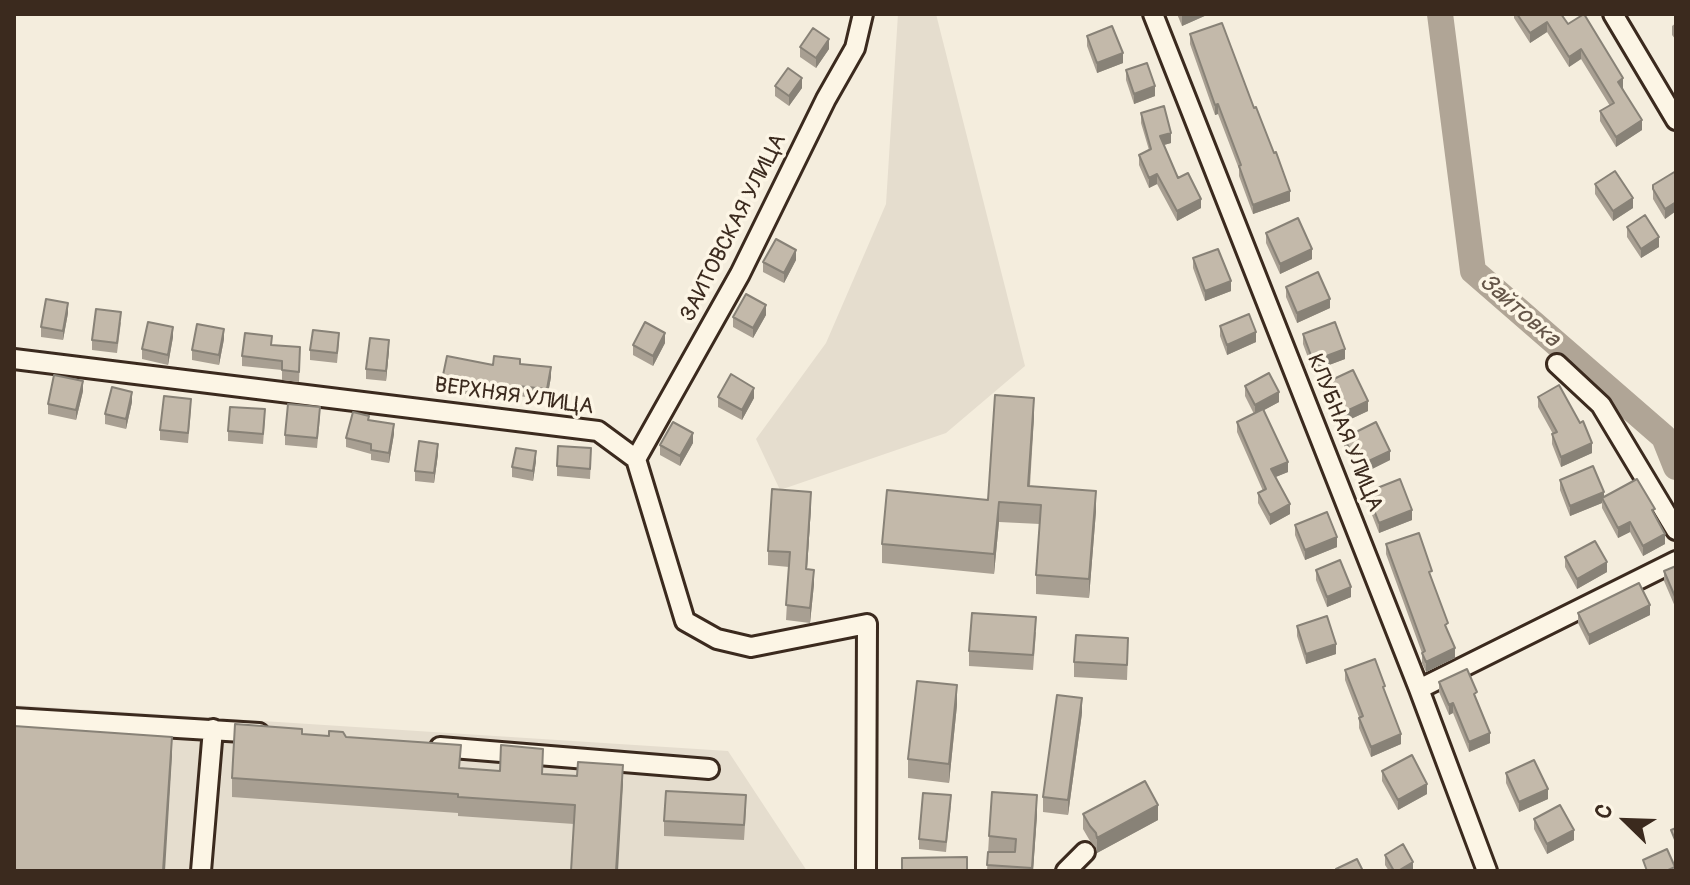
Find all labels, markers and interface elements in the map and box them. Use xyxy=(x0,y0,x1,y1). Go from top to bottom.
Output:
street label: ЗАИТОВСКАЯ УЛИЦА xyxy=(675,130,793,326)
water label: Зайтовка xyxy=(1473,268,1565,354)
street label: КЛУБНАЯ УЛИЦА xyxy=(1300,350,1388,516)
street label: ВЕРХНЯЯ УЛИЦА xyxy=(433,373,595,421)
north arrow xyxy=(1586,781,1666,861)
text: С xyxy=(1588,800,1619,823)

